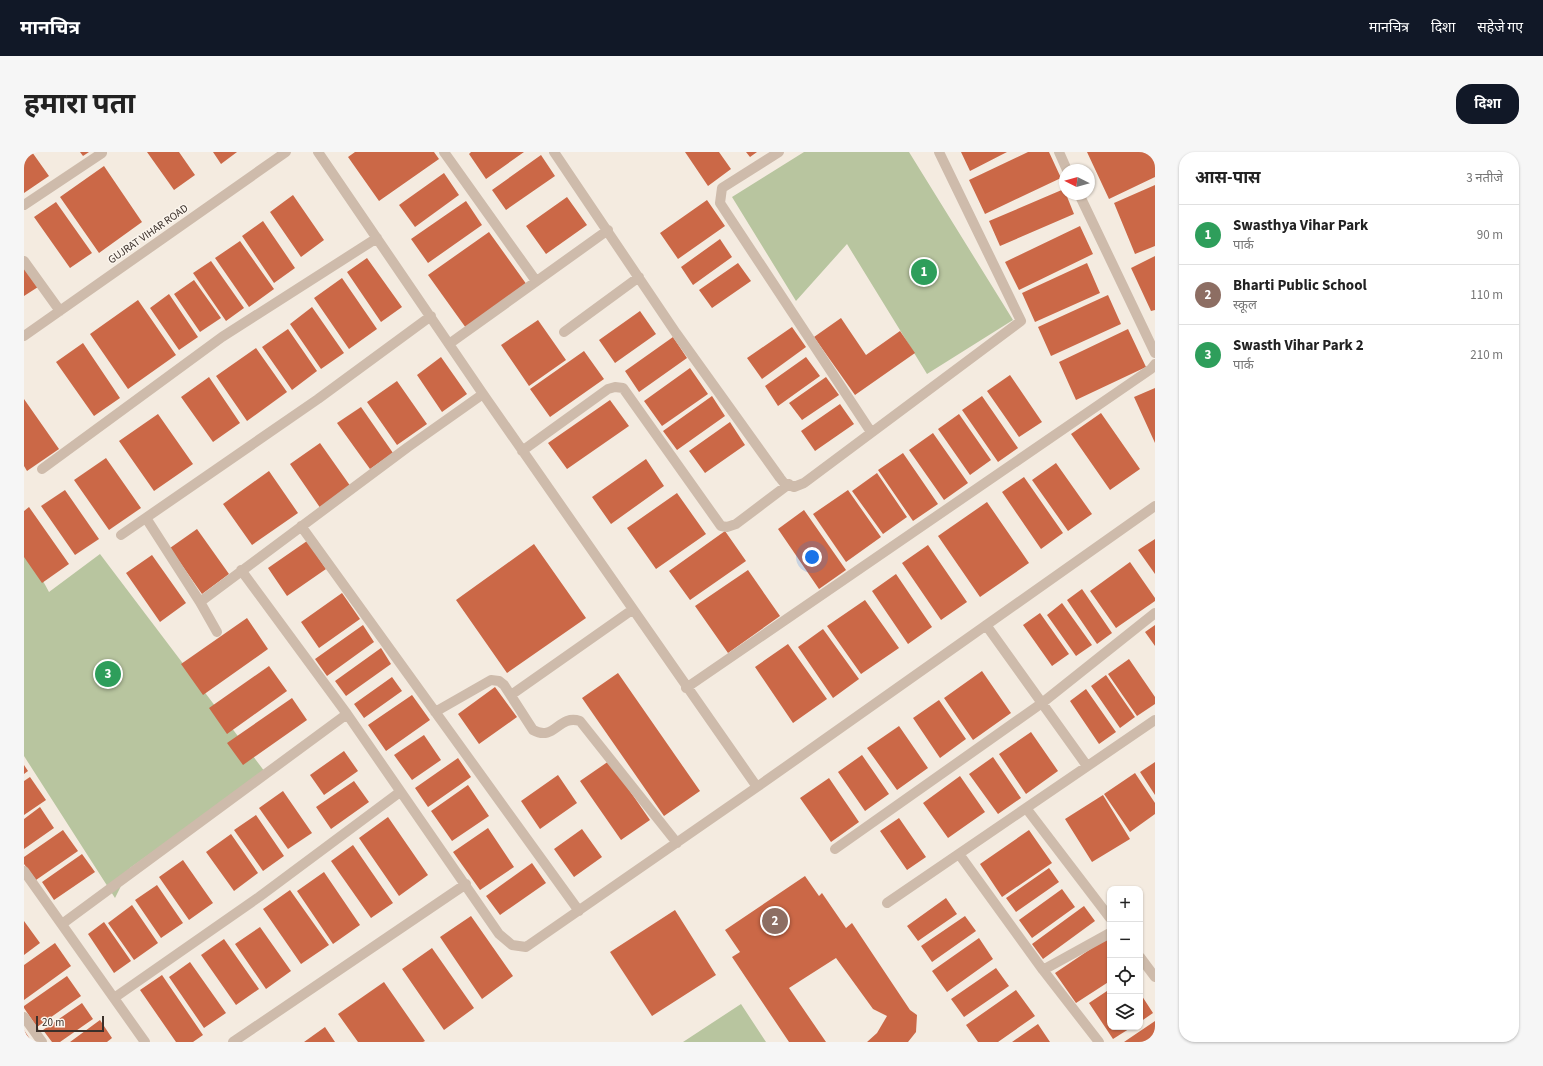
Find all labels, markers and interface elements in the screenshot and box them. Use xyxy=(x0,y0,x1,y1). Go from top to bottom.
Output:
text: मानचित्र xyxy=(20,15,80,42)
text: मानचित्र xyxy=(1369,18,1409,38)
text: दिशा xyxy=(1431,18,1455,38)
text: सहेजे गए xyxy=(1477,18,1523,38)
text: हमारा पता xyxy=(24,84,135,124)
button: दिशा xyxy=(1456,84,1519,124)
north arrow xyxy=(1059,164,1095,200)
text: आस-पास xyxy=(1195,166,1261,190)
text: 3 नतीजे xyxy=(1466,169,1503,187)
street label: GUJRAT VIHAR ROAD xyxy=(105,201,191,267)
text: Swasthya Vihar Park xyxy=(1233,215,1368,236)
text: 1 xyxy=(1205,226,1211,244)
text: 90 m xyxy=(1477,226,1503,244)
text: पार्क xyxy=(1233,236,1254,254)
pin: 1 xyxy=(911,257,937,287)
text: Bharti Public School xyxy=(1233,275,1367,296)
text: 2 xyxy=(1205,286,1211,304)
text: 110 m xyxy=(1470,286,1503,304)
text: स्कूल xyxy=(1233,296,1257,314)
text: Swasth Vihar Park 2 xyxy=(1233,335,1364,356)
text: 3 xyxy=(1205,346,1211,364)
text: 210 m xyxy=(1470,346,1503,364)
text: पार्क xyxy=(1233,356,1254,374)
your location xyxy=(802,547,822,567)
pin: 3 xyxy=(95,659,121,689)
map controls xyxy=(1107,886,1143,1030)
button: + xyxy=(1107,886,1143,922)
pin: 2 xyxy=(762,906,788,936)
button: − xyxy=(1107,922,1143,958)
button: locate xyxy=(1107,958,1143,994)
button: layers xyxy=(1107,994,1143,1030)
scale bar xyxy=(36,1014,104,1033)
text: 20 m xyxy=(42,1015,64,1030)

